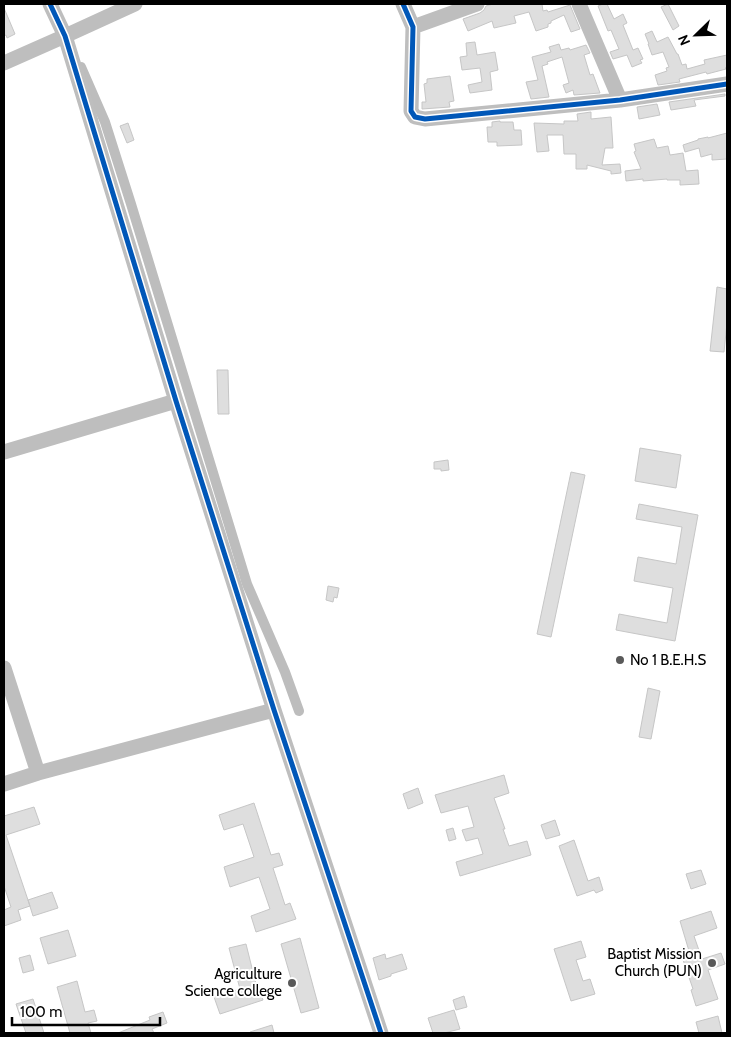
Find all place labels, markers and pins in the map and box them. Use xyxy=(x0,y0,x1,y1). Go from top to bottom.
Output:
place label: No 1 B.E.H.S xyxy=(630,651,706,669)
marker: No 1 B.E.H.S xyxy=(614,654,626,666)
place label: Baptist Mission Church (PUN) xyxy=(607,945,702,980)
marker: Baptist Mission Church (PUN) xyxy=(706,957,718,969)
place label: Agriculture Science college xyxy=(185,965,282,1000)
marker: Agriculture Science college xyxy=(286,977,298,989)

